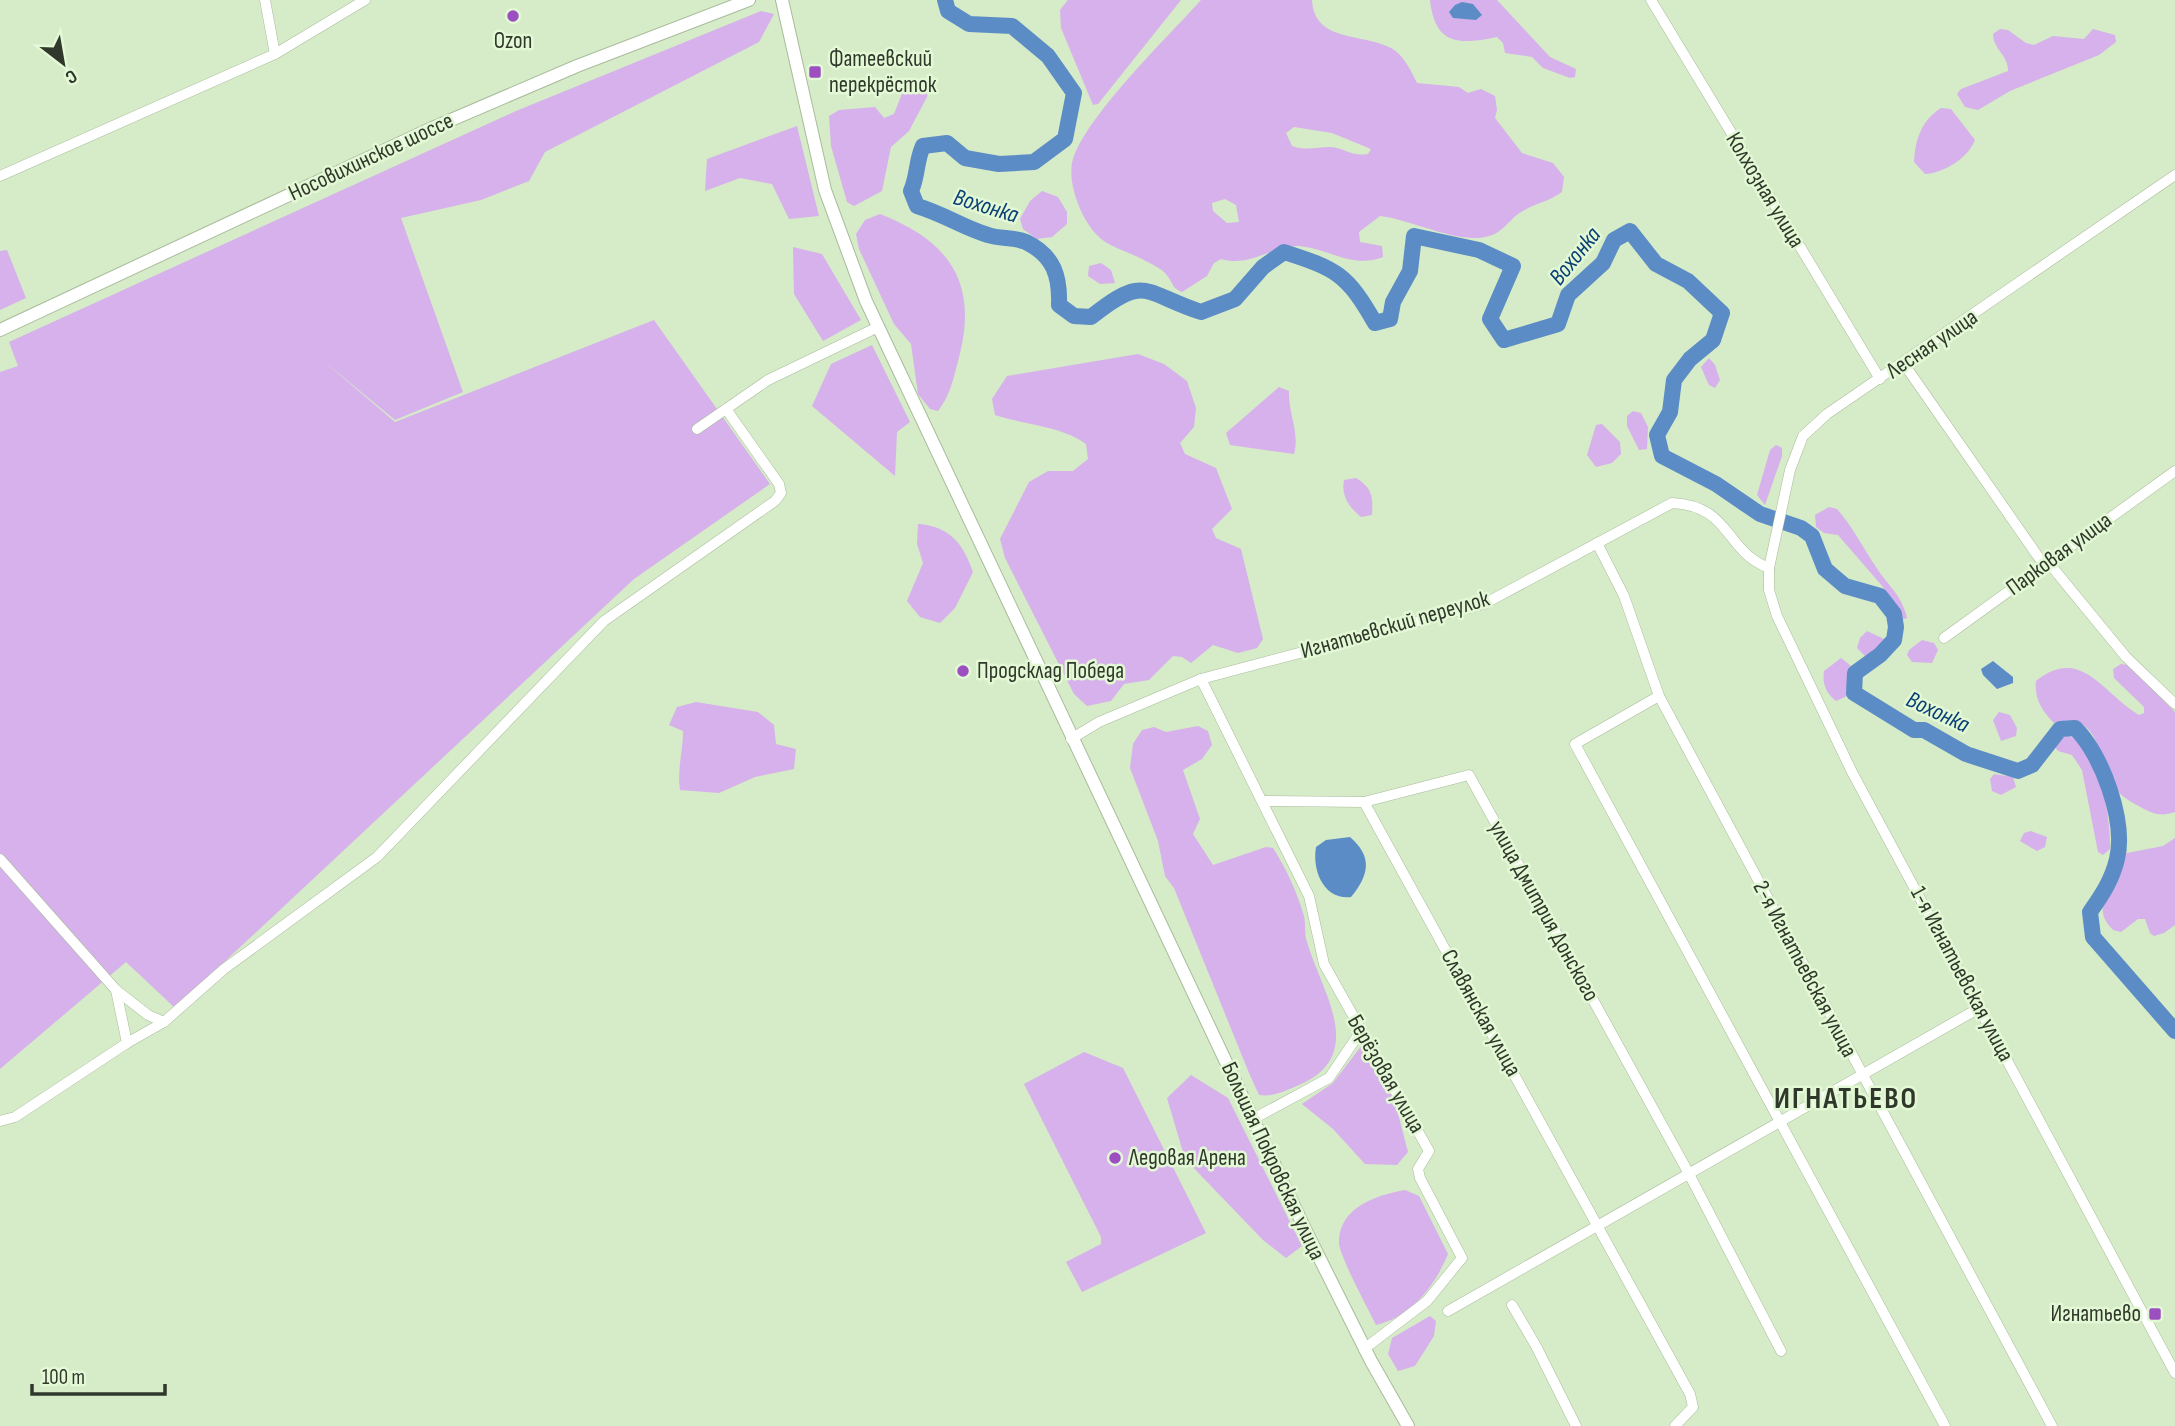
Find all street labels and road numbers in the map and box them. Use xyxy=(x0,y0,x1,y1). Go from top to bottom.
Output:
street label: Носовихинское шоссе xyxy=(284,107,458,207)
street label: Колхозная улица xyxy=(1720,127,1810,253)
street label: Лесная улица xyxy=(1880,303,1983,385)
street label: Парковая улица xyxy=(2001,506,2117,602)
street label: Игнатьевский переулок xyxy=(1298,585,1493,665)
street label: улица Дмитрия Донского xyxy=(1483,816,1605,1006)
street label: 2-я Игнатьевская улица xyxy=(1747,876,1863,1062)
street label: 1-я Игнатьевская улица xyxy=(1904,882,2020,1066)
street label: Славянская улица xyxy=(1435,945,1527,1081)
street label: Берёзовая улица xyxy=(1341,1010,1431,1138)
street label: Большая Покровская улица xyxy=(1215,1058,1331,1264)

